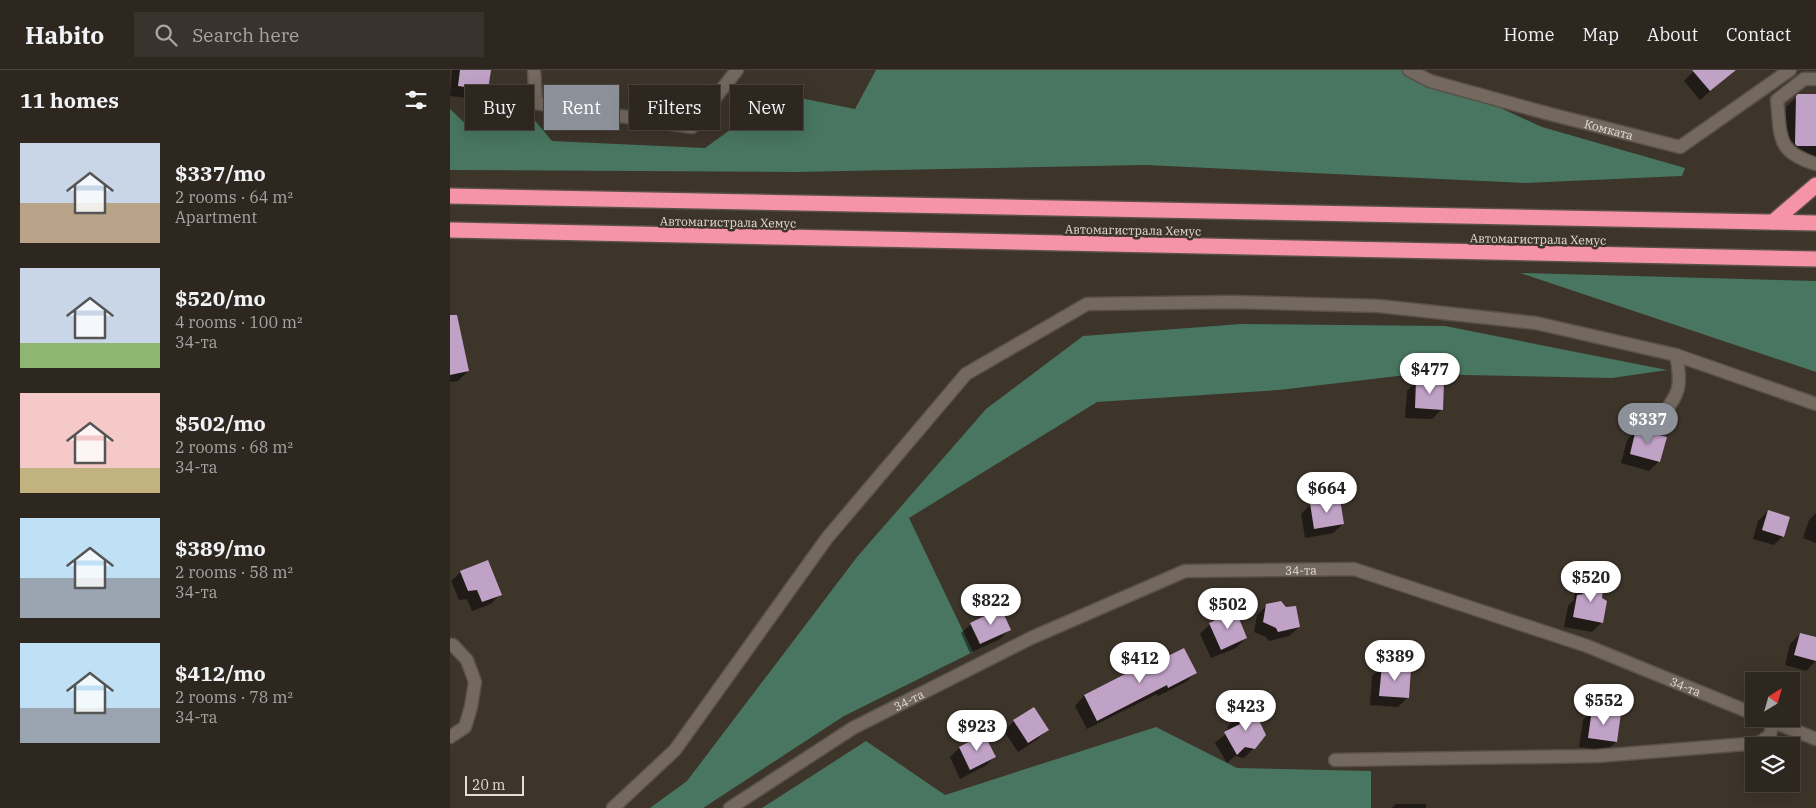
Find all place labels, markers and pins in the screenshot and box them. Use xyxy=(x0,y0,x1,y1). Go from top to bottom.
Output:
pin: $477 xyxy=(1400,352,1460,395)
pin: $337 xyxy=(1618,402,1678,445)
pin: $664 xyxy=(1297,472,1357,514)
pin: $520 xyxy=(1561,560,1621,603)
pin: $822 xyxy=(961,584,1021,626)
pin: $502 xyxy=(1198,588,1258,630)
pin: $389 xyxy=(1365,640,1425,682)
pin: $412 xyxy=(1110,642,1170,684)
pin: $552 xyxy=(1574,684,1634,726)
pin: $423 xyxy=(1216,690,1276,732)
pin: $923 xyxy=(947,710,1007,752)

